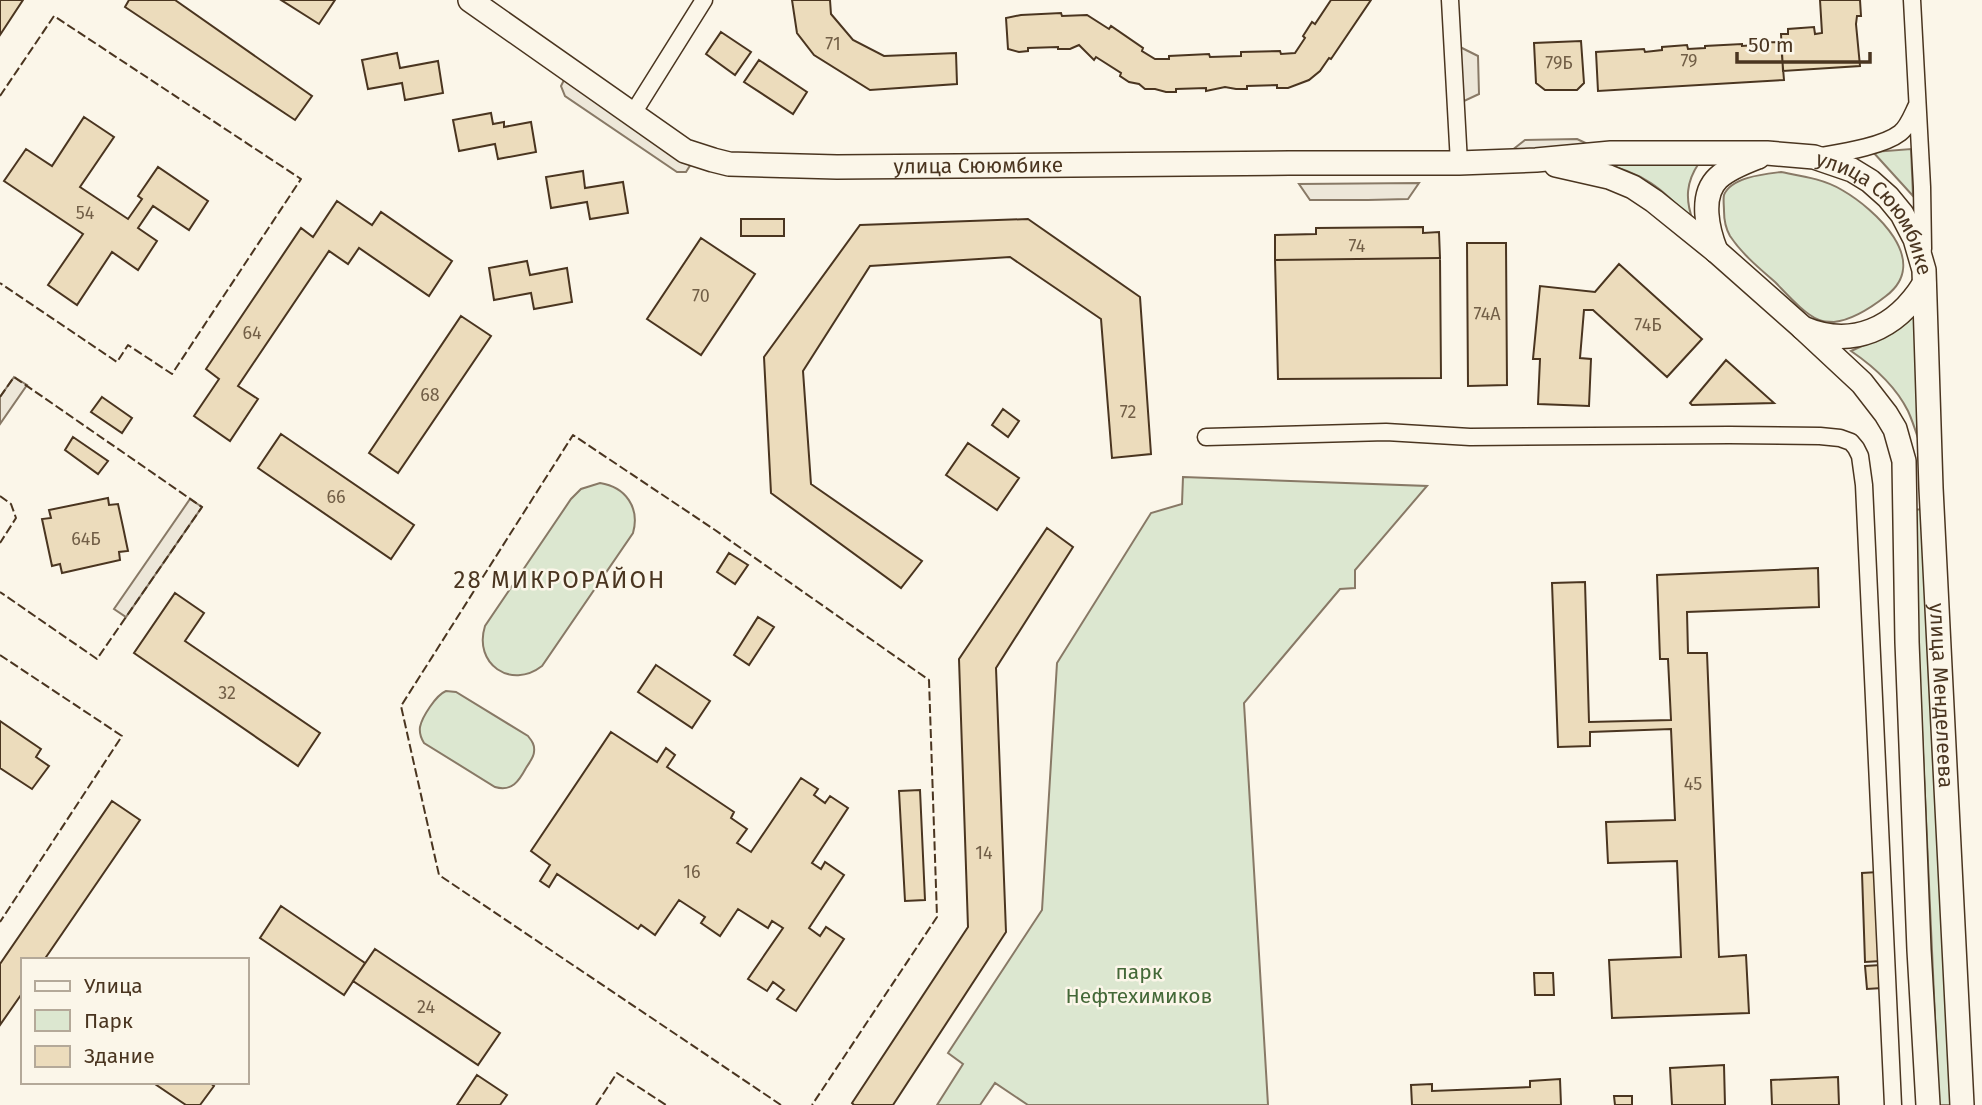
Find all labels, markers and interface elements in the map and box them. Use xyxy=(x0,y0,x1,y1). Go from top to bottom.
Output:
scale bar xyxy=(1737,21,1870,65)
text: 50 m xyxy=(1748,32,1794,58)
house number: 71 xyxy=(825,33,841,55)
house number: 79 xyxy=(1680,50,1698,72)
house number: 79Б xyxy=(1545,52,1573,74)
street label: улица Сююмбике xyxy=(1813,146,1938,278)
street label: улица Сююмбике xyxy=(893,152,1063,179)
house number: 54 xyxy=(76,202,95,224)
house number: 74 xyxy=(1349,235,1366,257)
house number: 70 xyxy=(692,285,710,307)
house number: 74А xyxy=(1473,303,1501,325)
house number: 74Б xyxy=(1634,314,1662,336)
house number: 64 xyxy=(242,322,262,344)
house number: 68 xyxy=(420,384,440,406)
house number: 72 xyxy=(1120,401,1136,423)
house number: 66 xyxy=(326,486,346,508)
house number: 64Б xyxy=(71,528,101,550)
district label: 28 МИКРОРАЙОН xyxy=(454,566,666,594)
street label: улица Менделеева xyxy=(1924,602,1959,789)
house number: 32 xyxy=(218,682,236,704)
house number: 45 xyxy=(1684,773,1702,795)
house number: 14 xyxy=(975,842,993,864)
house number: 16 xyxy=(683,861,701,883)
legend xyxy=(21,958,248,1084)
park label: парк Нефтехимиков xyxy=(1066,959,1212,1009)
text: Улица xyxy=(84,973,143,999)
house number: 24 xyxy=(417,996,435,1018)
text: Парк xyxy=(84,1008,133,1034)
text: Здание xyxy=(84,1043,155,1069)

